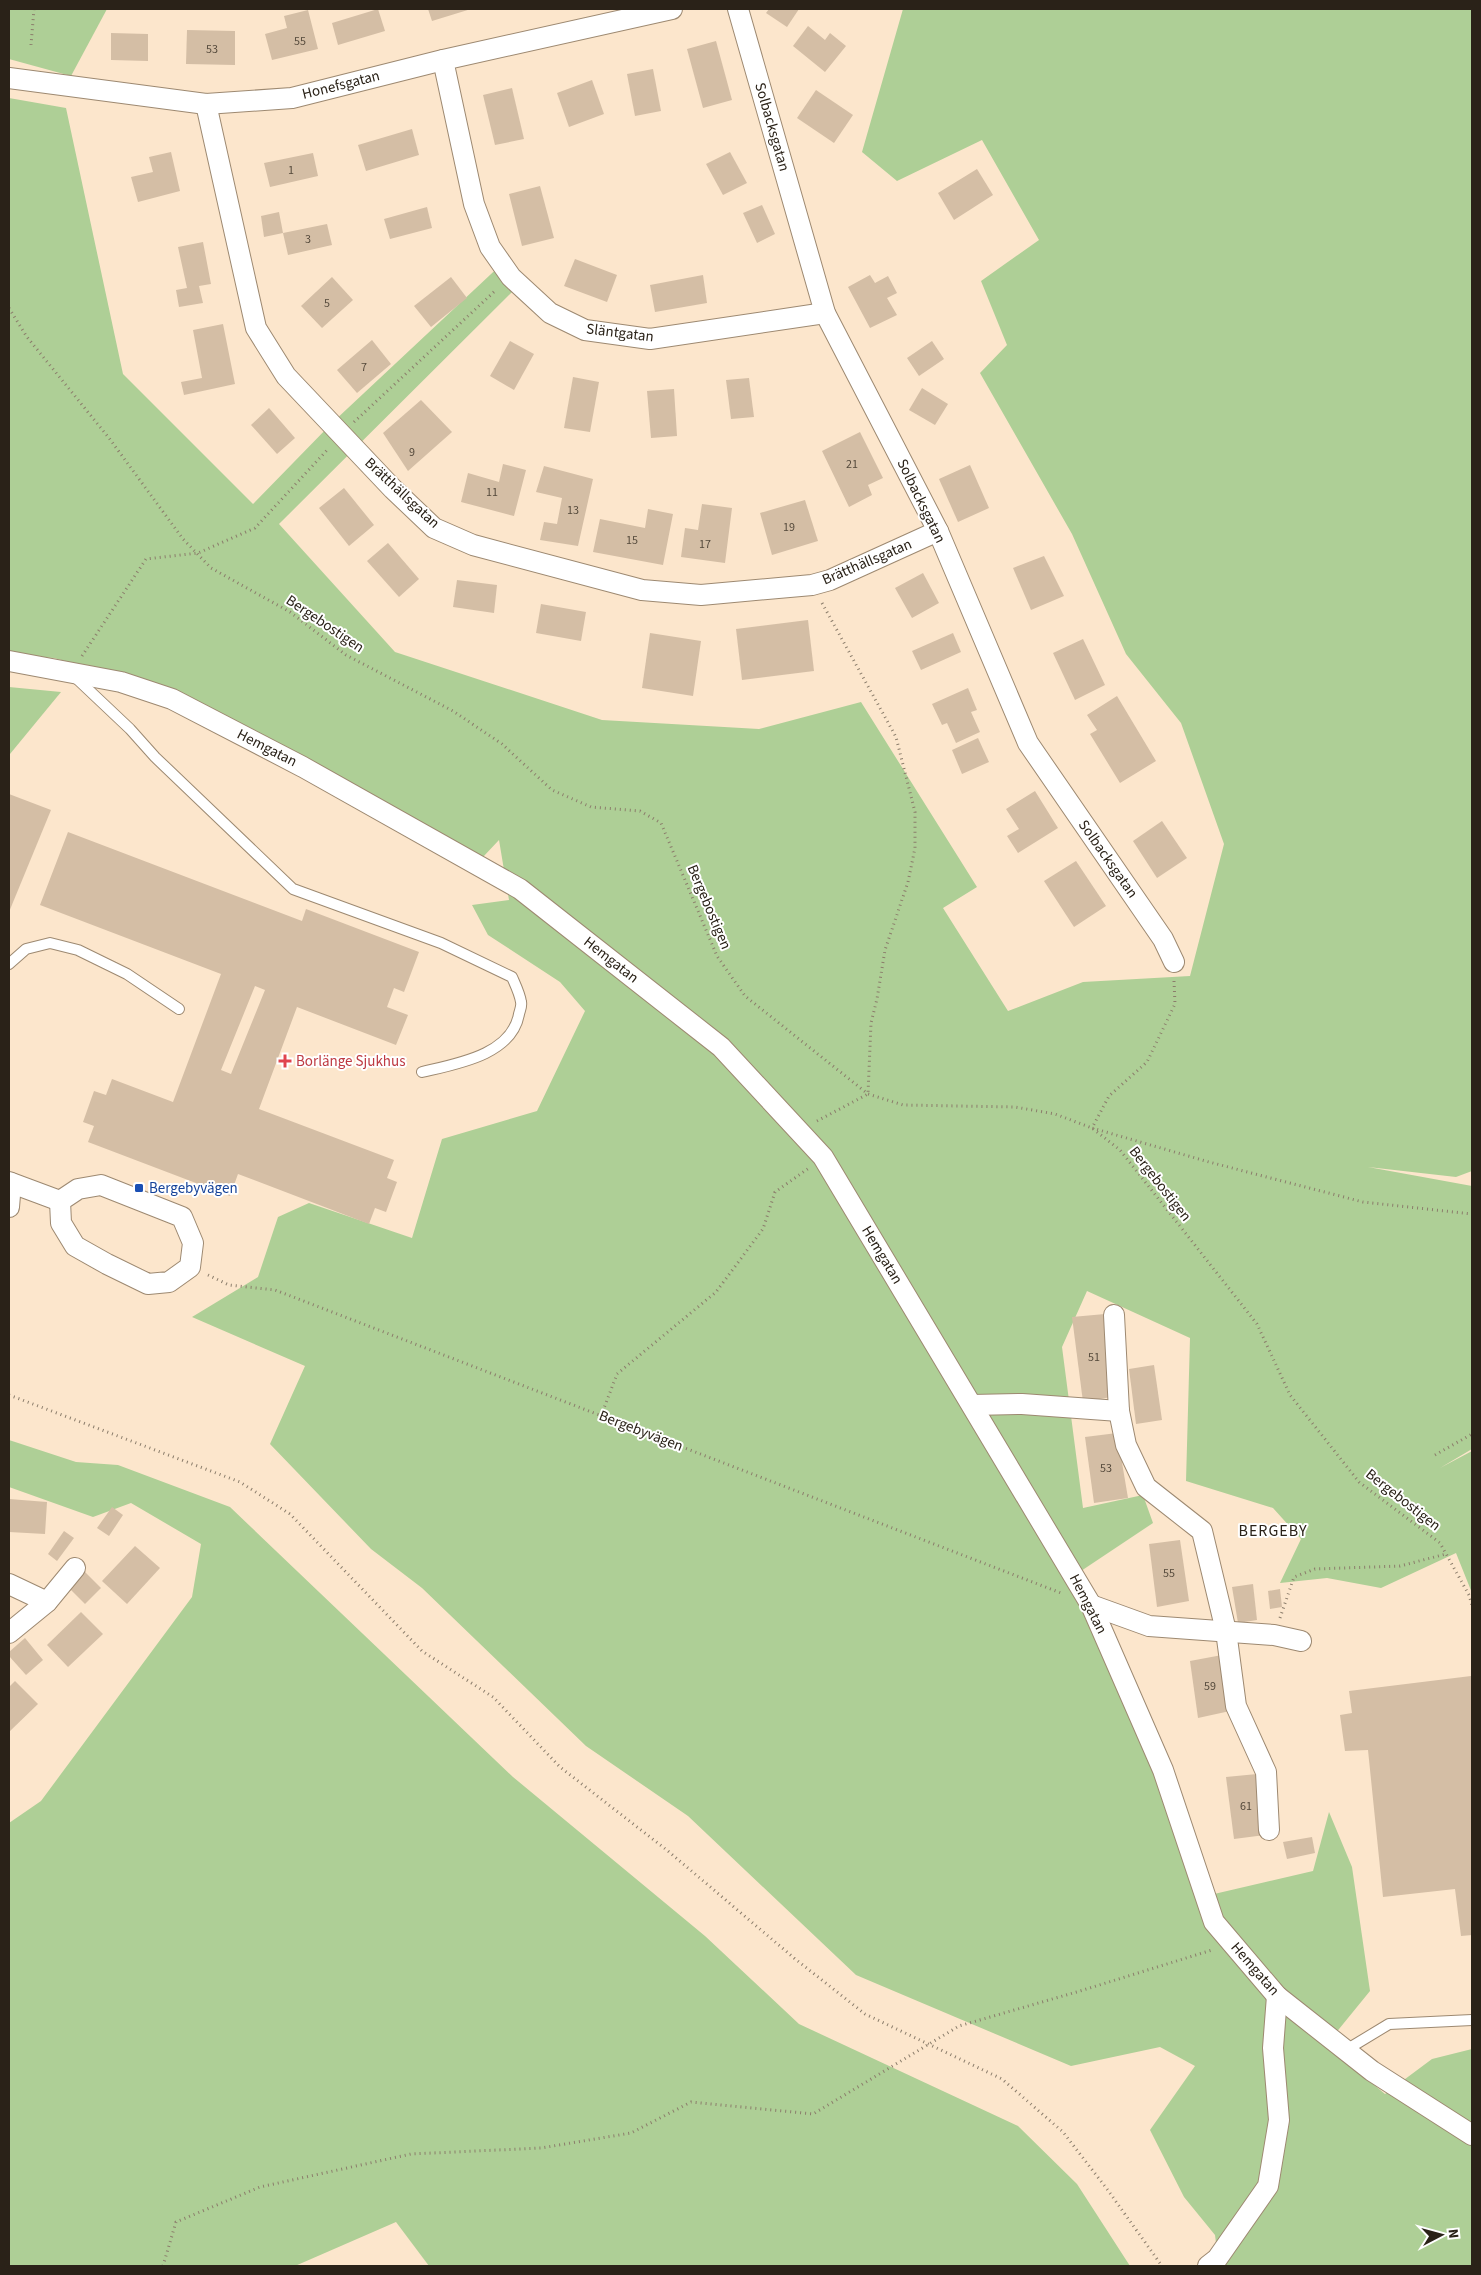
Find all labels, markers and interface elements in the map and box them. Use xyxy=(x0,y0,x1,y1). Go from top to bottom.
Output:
house number: 55 xyxy=(294,33,306,50)
house number: 53 xyxy=(206,41,218,58)
street label: Honefsgatan xyxy=(300,65,382,105)
street label: Solbacksgatan xyxy=(749,80,795,174)
house number: 1 xyxy=(288,162,294,179)
house number: 3 xyxy=(305,231,311,248)
house number: 5 xyxy=(324,295,330,312)
street label: Släntgatan xyxy=(585,318,655,348)
house number: 7 xyxy=(361,359,367,376)
house number: 9 xyxy=(409,444,415,461)
street label: Brätthällsgatan xyxy=(360,453,444,533)
street label: Solbacksgatan xyxy=(892,455,950,547)
house number: 21 xyxy=(846,456,858,473)
house number: 11 xyxy=(486,484,498,501)
house number: 13 xyxy=(567,502,579,519)
house number: 19 xyxy=(783,519,795,536)
house number: 15 xyxy=(626,532,638,549)
street label: Brätthällsgatan xyxy=(819,534,915,590)
house number: 17 xyxy=(699,536,711,553)
street label: Bergebostigen xyxy=(282,590,368,658)
street label: Hemgatan xyxy=(233,724,301,772)
street label: Solbacksgatan xyxy=(1073,816,1143,902)
street label: Bergebostigen xyxy=(682,861,736,953)
street label: Hemgatan xyxy=(579,932,643,988)
place label: Borlänge Sjukhus xyxy=(296,1051,405,1072)
marker: Borlänge Sjukhus xyxy=(278,1054,292,1068)
street label: Bergebostigen xyxy=(1124,1142,1196,1226)
place label: Bergebyvägen xyxy=(149,1178,238,1199)
marker: Bergebyvägen xyxy=(133,1182,145,1194)
street label: Hemgatan xyxy=(856,1222,908,1288)
house number: 51 xyxy=(1088,1349,1100,1366)
street label: Bergebyvägen xyxy=(596,1405,686,1457)
house number: 53 xyxy=(1100,1460,1112,1477)
street label: Bergebostigen xyxy=(1361,1464,1445,1536)
district label: BERGEBY xyxy=(1238,1520,1308,1542)
house number: 55 xyxy=(1163,1565,1175,1582)
street label: Hemgatan xyxy=(1064,1570,1112,1638)
house number: 59 xyxy=(1204,1678,1216,1695)
house number: 61 xyxy=(1240,1798,1252,1815)
street label: Hemgatan xyxy=(1226,1938,1284,2000)
north arrow xyxy=(1416,2210,1466,2260)
text: N xyxy=(1443,2228,1463,2239)

